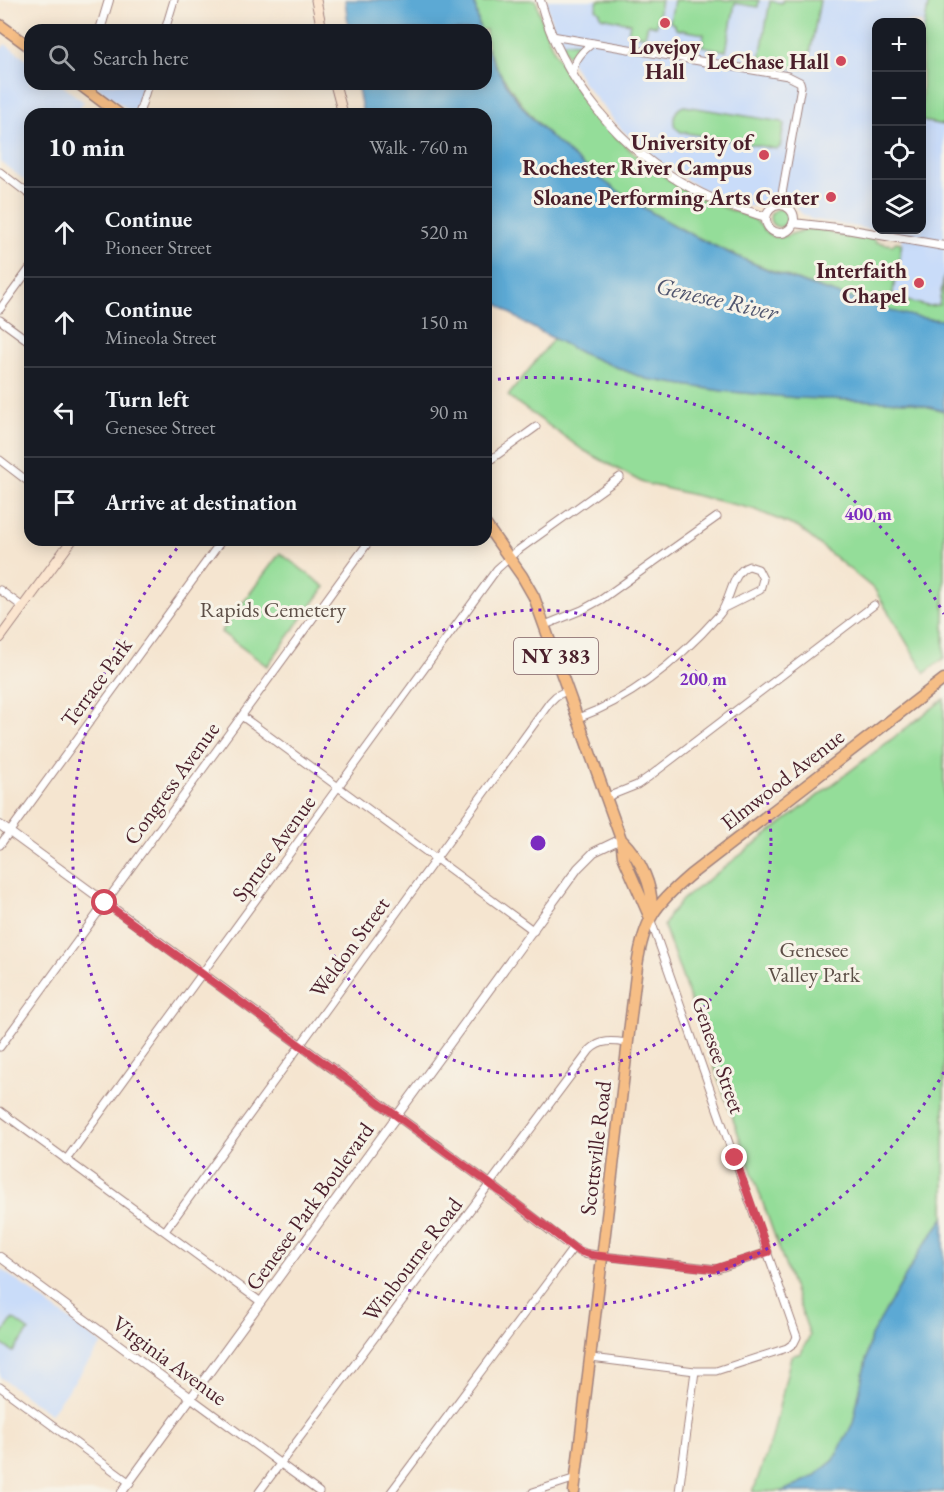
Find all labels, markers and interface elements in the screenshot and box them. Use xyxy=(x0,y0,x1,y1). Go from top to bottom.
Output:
marker: Lovejoy Hall xyxy=(658,16,672,30)
map controls xyxy=(872,18,926,234)
button: + xyxy=(872,18,926,72)
search box xyxy=(24,24,492,90)
place label: Lovejoy Hall xyxy=(630,32,701,86)
icon: search xyxy=(45,41,78,74)
text: Search here xyxy=(93,43,188,72)
place label: LeChase Hall xyxy=(707,47,829,76)
marker: LeChase Hall xyxy=(834,54,848,68)
button: − xyxy=(872,72,926,126)
button: locate xyxy=(872,126,926,180)
place label: University of Rochester River Campus xyxy=(522,128,755,182)
text: 10 min xyxy=(48,130,125,164)
text: Walk · 760 m xyxy=(369,134,468,160)
marker: University of Rochester River Campus xyxy=(757,148,771,162)
button: layers xyxy=(872,180,926,234)
place label: Sloane Performing Arts Center xyxy=(534,183,820,212)
marker: Sloane Performing Arts Center xyxy=(824,190,838,204)
text: Continue xyxy=(105,205,192,234)
icon: ahead xyxy=(48,216,81,249)
text: 520 m xyxy=(420,219,468,245)
text: Pioneer Street xyxy=(105,234,211,260)
place label: Interfaith Chapel xyxy=(816,256,907,310)
water label: Genesee River xyxy=(653,269,783,328)
marker: Interfaith Chapel xyxy=(912,276,926,290)
text: Continue xyxy=(105,295,192,324)
icon: ahead xyxy=(48,306,81,339)
text: 150 m xyxy=(420,309,468,335)
text: Mineola Street xyxy=(105,324,216,350)
text: Turn left xyxy=(105,385,189,414)
icon: left xyxy=(48,396,81,429)
text: 90 m xyxy=(429,399,468,425)
text: Genesee Street xyxy=(105,414,216,440)
icon: arrive xyxy=(48,486,81,519)
text: Arrive at destination xyxy=(105,488,297,517)
text: 400 m xyxy=(844,502,892,525)
park label: Rapids Cemetery xyxy=(200,595,347,624)
street label: Terrace Park xyxy=(54,631,139,733)
road number: NY 383 xyxy=(514,638,598,674)
text: 200 m xyxy=(679,667,727,690)
street label: Congress Avenue xyxy=(117,716,226,851)
street label: Elmwood Avenue xyxy=(715,722,850,837)
street label: Spruce Avenue xyxy=(225,789,322,907)
centre of rings xyxy=(528,833,548,853)
route start xyxy=(91,889,117,915)
street label: Weldon Street xyxy=(303,891,396,1004)
park label: Genesee Valley Park xyxy=(768,935,861,989)
street label: Genesee Street xyxy=(685,993,752,1117)
street label: Scottsville Road xyxy=(573,1078,618,1217)
street label: Genesee Park Boulevard xyxy=(239,1116,381,1296)
route end xyxy=(721,1144,747,1170)
street label: Winbourne Road xyxy=(356,1191,469,1327)
street label: Virginia Avenue xyxy=(106,1309,233,1412)

